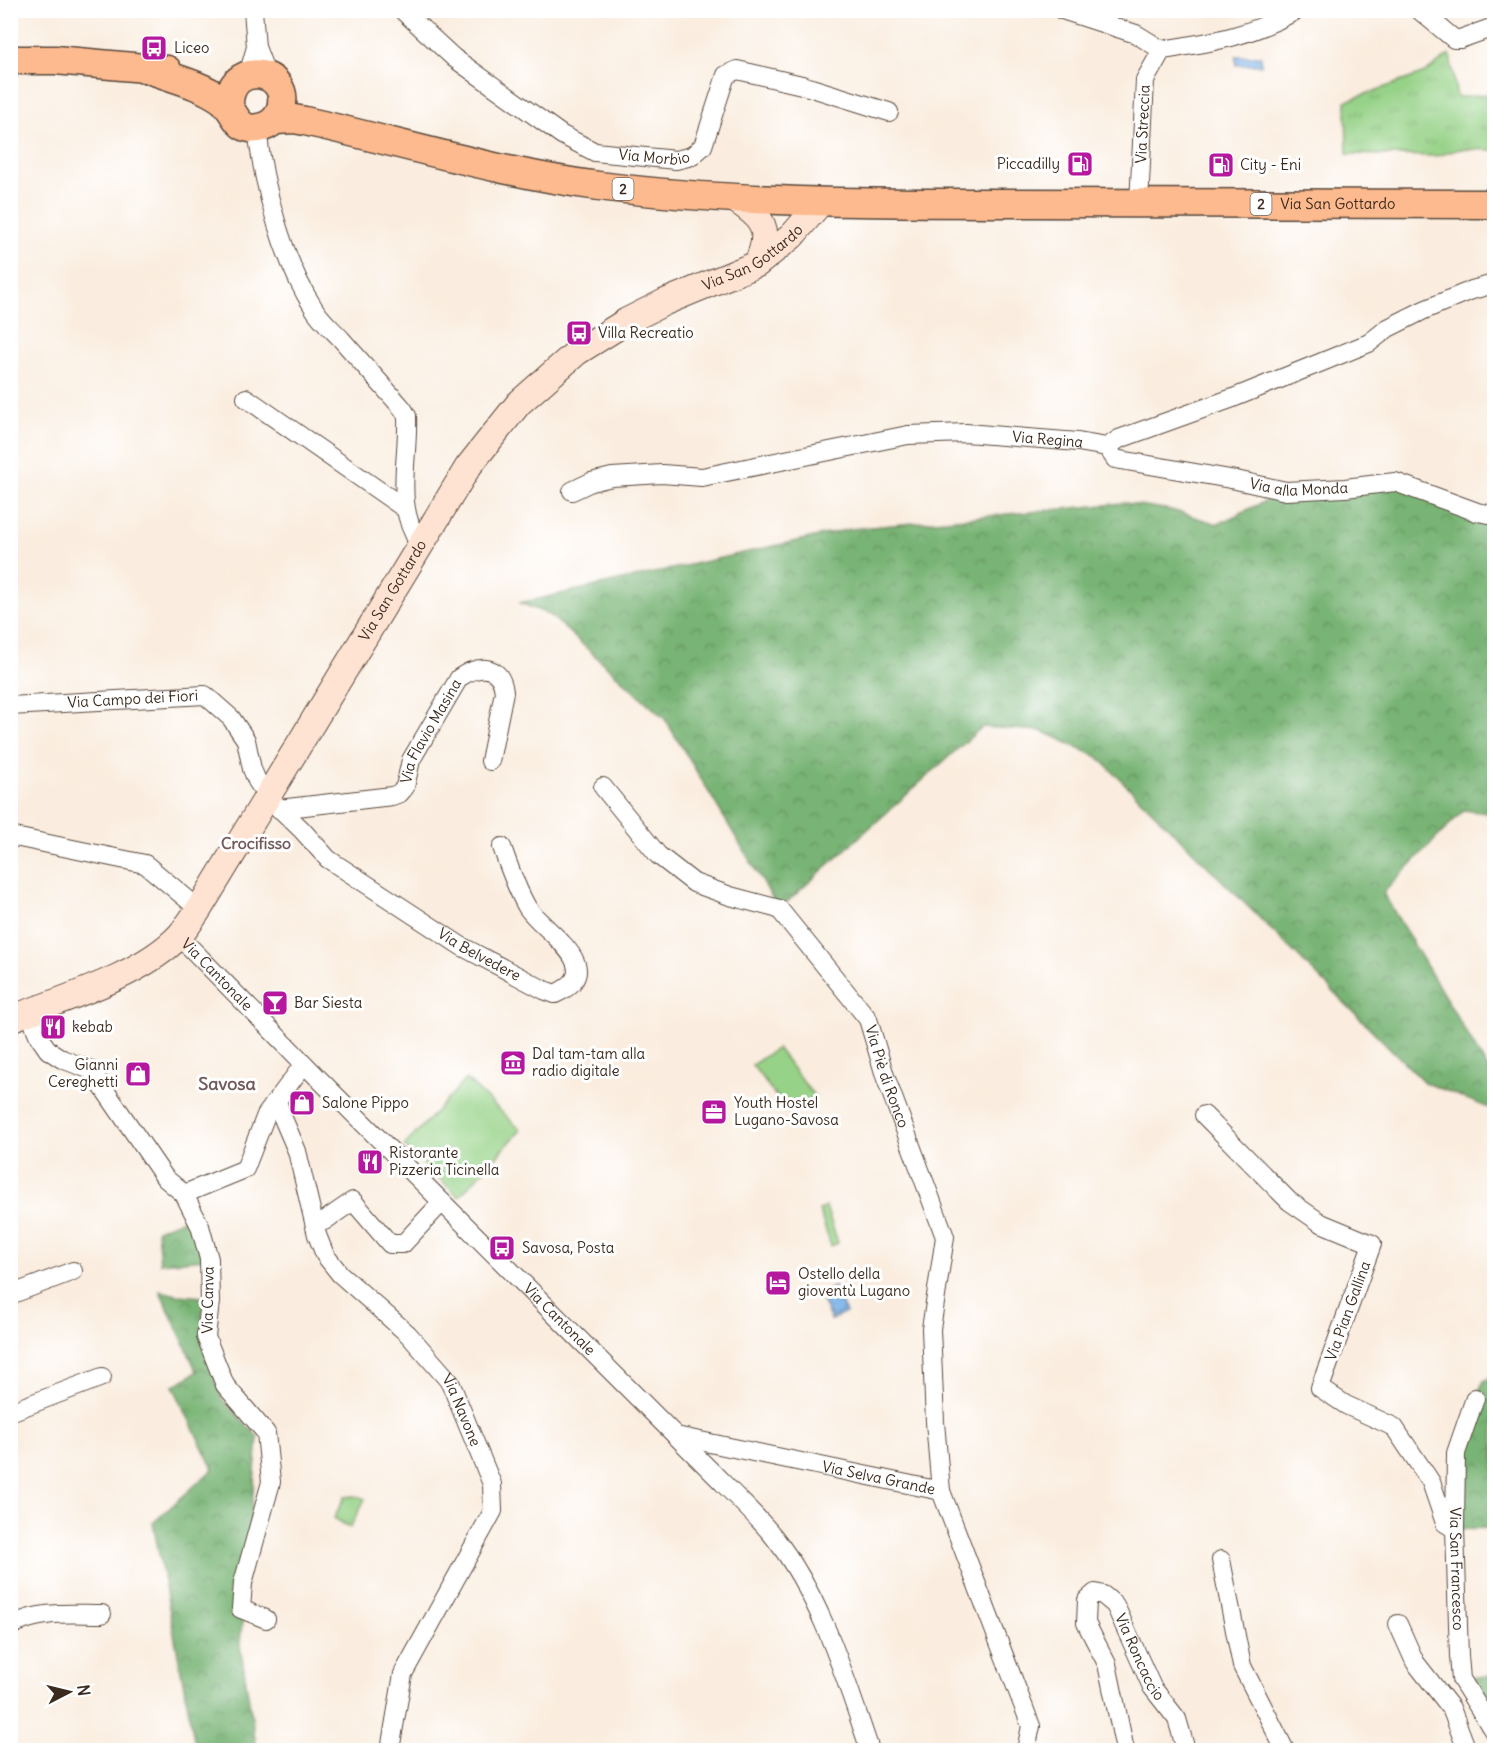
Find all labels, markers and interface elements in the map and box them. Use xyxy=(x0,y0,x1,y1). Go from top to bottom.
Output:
bus stop icon: Liceo xyxy=(139,33,169,63)
place label: Liceo xyxy=(174,38,209,57)
street label: Via Streccia xyxy=(1131,84,1154,164)
street label: Via Morbio xyxy=(618,144,692,169)
fuel station icon: Piccadilly xyxy=(1065,149,1095,179)
fuel station icon: City - Eni xyxy=(1206,150,1236,180)
place label: Piccadilly xyxy=(997,154,1060,173)
place label: City - Eni xyxy=(1240,155,1301,174)
road number: 2 xyxy=(612,178,634,200)
road number: 2 xyxy=(1250,193,1272,215)
street label: Via San Gottardo xyxy=(1280,194,1396,213)
street label: Via San Gottardo xyxy=(699,220,807,295)
bus stop icon: Villa Recreatio xyxy=(564,318,594,348)
place label: Villa Recreatio xyxy=(598,323,694,342)
street label: Via Regina xyxy=(1011,427,1085,452)
street label: Via alla Monda xyxy=(1248,473,1349,500)
street label: Via San Gottardo xyxy=(354,536,430,645)
street label: Via Flavio Masina xyxy=(396,675,466,785)
street label: Via Campo dei Fiori xyxy=(67,685,199,712)
district label: Crocifisso xyxy=(221,833,291,853)
street label: Via Belvedere xyxy=(434,923,524,985)
street label: Via Cantonale xyxy=(177,934,257,1014)
bar icon: Bar Siesta xyxy=(260,988,290,1018)
place label: Bar Siesta xyxy=(294,993,363,1012)
restaurant icon: kebab xyxy=(38,1012,68,1042)
place label: kebab xyxy=(72,1017,113,1036)
street label: Via Piè di Ronco xyxy=(861,1023,913,1130)
place label: Dal tam-tam alla radio digitale xyxy=(532,1044,645,1080)
museum icon: Dal tam-tam alla radio digitale xyxy=(498,1048,528,1078)
place label: Gianni Cereghetti xyxy=(48,1055,118,1091)
shop icon: Gianni Cereghetti xyxy=(123,1059,153,1089)
district label: Savosa xyxy=(198,1072,256,1095)
shop icon: Salone Pippo xyxy=(287,1088,317,1118)
place label: Salone Pippo xyxy=(322,1093,409,1112)
place label: Youth Hostel Lugano-Savosa xyxy=(734,1093,839,1129)
office icon: Youth Hostel Lugano-Savosa xyxy=(699,1097,729,1127)
place label: Ristorante Pizzeria Ticinella xyxy=(389,1143,500,1179)
restaurant icon: Ristorante Pizzeria Ticinella xyxy=(355,1147,385,1177)
bus stop icon: Savosa, Posta xyxy=(487,1233,517,1263)
place label: Savosa, Posta xyxy=(522,1238,615,1257)
street label: Via Pian Gallina xyxy=(1321,1258,1375,1363)
place label: Ostello della gioventù Lugano xyxy=(798,1264,910,1300)
street label: Via Canva xyxy=(197,1266,218,1334)
hotel icon: Ostello della gioventù Lugano xyxy=(763,1268,793,1298)
street label: Via Cantonale xyxy=(520,1279,600,1359)
street label: Via Navone xyxy=(438,1370,485,1449)
street label: Via Selva Grande xyxy=(821,1457,937,1499)
street label: Via San Francesco xyxy=(1446,1507,1468,1631)
street label: Via Roncaccio xyxy=(1111,1610,1169,1704)
north arrow xyxy=(39,1662,99,1722)
text: N xyxy=(73,1683,94,1697)

